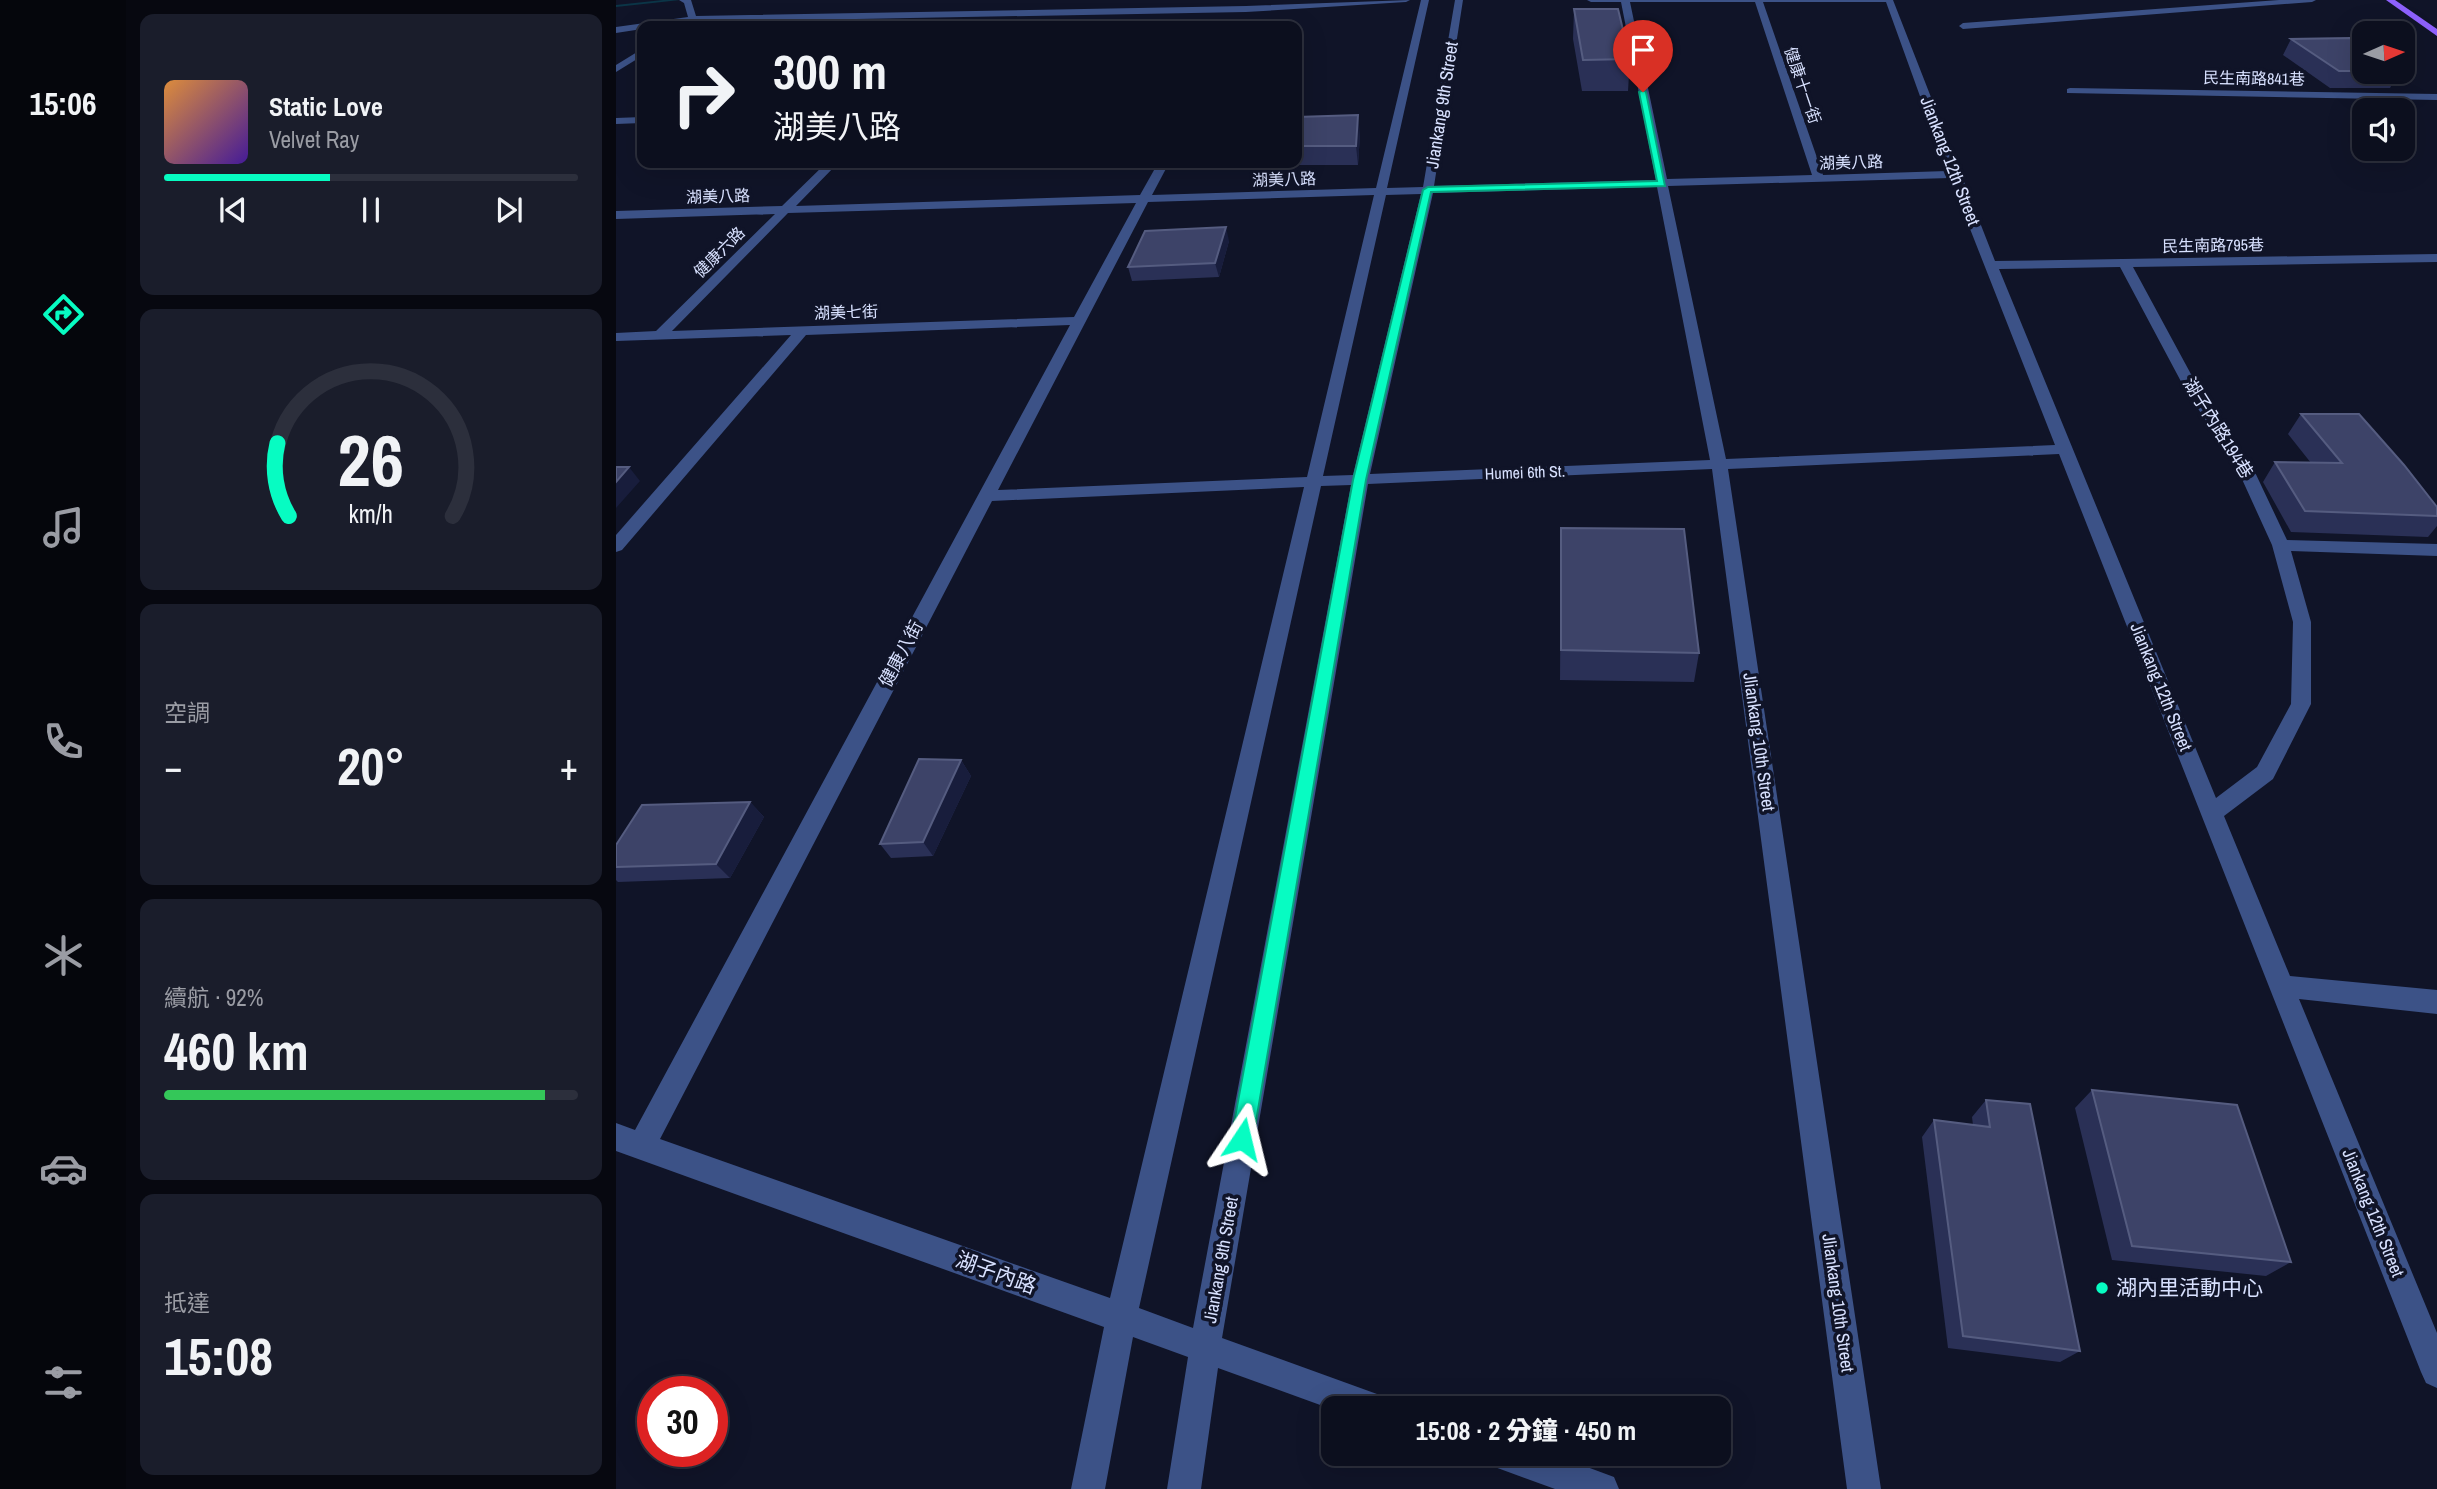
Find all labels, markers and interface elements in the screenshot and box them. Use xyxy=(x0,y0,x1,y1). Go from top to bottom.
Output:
pin xyxy=(1613,20,1673,92)
north arrow xyxy=(2352,21,2415,84)
map controls xyxy=(2352,21,2415,161)
icon: arrive xyxy=(1624,31,1662,69)
text: 300 m xyxy=(773,38,887,104)
street label: Jiankang 9th Street xyxy=(1419,40,1464,170)
street label: 健康十一街 xyxy=(1780,44,1826,126)
icon: right xyxy=(658,49,749,140)
street label: 民生南路841巷 xyxy=(2203,66,2305,90)
text: 15:06 xyxy=(29,82,97,125)
text: Static Love xyxy=(269,89,383,124)
street label: Jiankang 12th Street xyxy=(1914,93,1987,229)
button: sound xyxy=(2352,98,2415,161)
text: 湖美八路 xyxy=(773,105,901,148)
text: Velvet Ray xyxy=(269,124,359,155)
street label: 湖美八路 xyxy=(1819,150,1883,174)
street label: 湖美八路 xyxy=(1252,167,1316,191)
street label: 湖美八路 xyxy=(686,184,750,208)
icon: previous xyxy=(214,191,252,229)
icon: pause xyxy=(352,191,390,229)
icon: next xyxy=(490,191,528,229)
street label: 健康六路 xyxy=(689,222,749,282)
street label: 民生南路795巷 xyxy=(2162,233,2264,257)
icon: directions xyxy=(39,290,88,339)
street label: 湖美七街 xyxy=(814,300,878,324)
street label: 湖子內路194巷 xyxy=(2177,373,2259,483)
text: 26 xyxy=(338,411,404,509)
street label: Humei 6th St. xyxy=(1485,460,1565,484)
text: km/h xyxy=(349,496,393,530)
icon: music xyxy=(39,503,88,552)
street label: 健康八街 xyxy=(873,616,928,691)
street label: Jiankang 12th Street xyxy=(2124,619,2199,755)
street label: Jliankang 10th Street xyxy=(1737,671,1782,813)
text: 空調 xyxy=(164,697,210,728)
icon: phone xyxy=(39,717,88,766)
text: 20° xyxy=(337,731,405,801)
text: − xyxy=(164,741,182,792)
text: + xyxy=(560,741,578,792)
icon: climate xyxy=(39,931,88,980)
text: 續航 · 92% xyxy=(164,982,263,1013)
text: 460 km xyxy=(164,1016,309,1086)
position arrow xyxy=(1205,1102,1279,1176)
icon: car xyxy=(39,1144,88,1193)
street label: Jiankang 12th Street xyxy=(2336,1145,2411,1281)
street label: Jiankang 9th Street xyxy=(1197,1195,1244,1325)
street label: Jliankang 10th Street xyxy=(1816,1232,1861,1374)
street label: 湖子內路 xyxy=(952,1245,1041,1301)
place label: 湖內里活動中心 xyxy=(2116,1273,2263,1302)
marker: 湖內里活動中心 xyxy=(2094,1280,2110,1296)
text: 抵達 xyxy=(164,1287,210,1318)
text: 15:08 xyxy=(164,1321,273,1391)
icon: filters xyxy=(39,1358,88,1407)
speed limit sign: 30 xyxy=(637,1376,728,1467)
text: 15:08 · 2 分鐘 · 450 m xyxy=(1416,1413,1636,1448)

